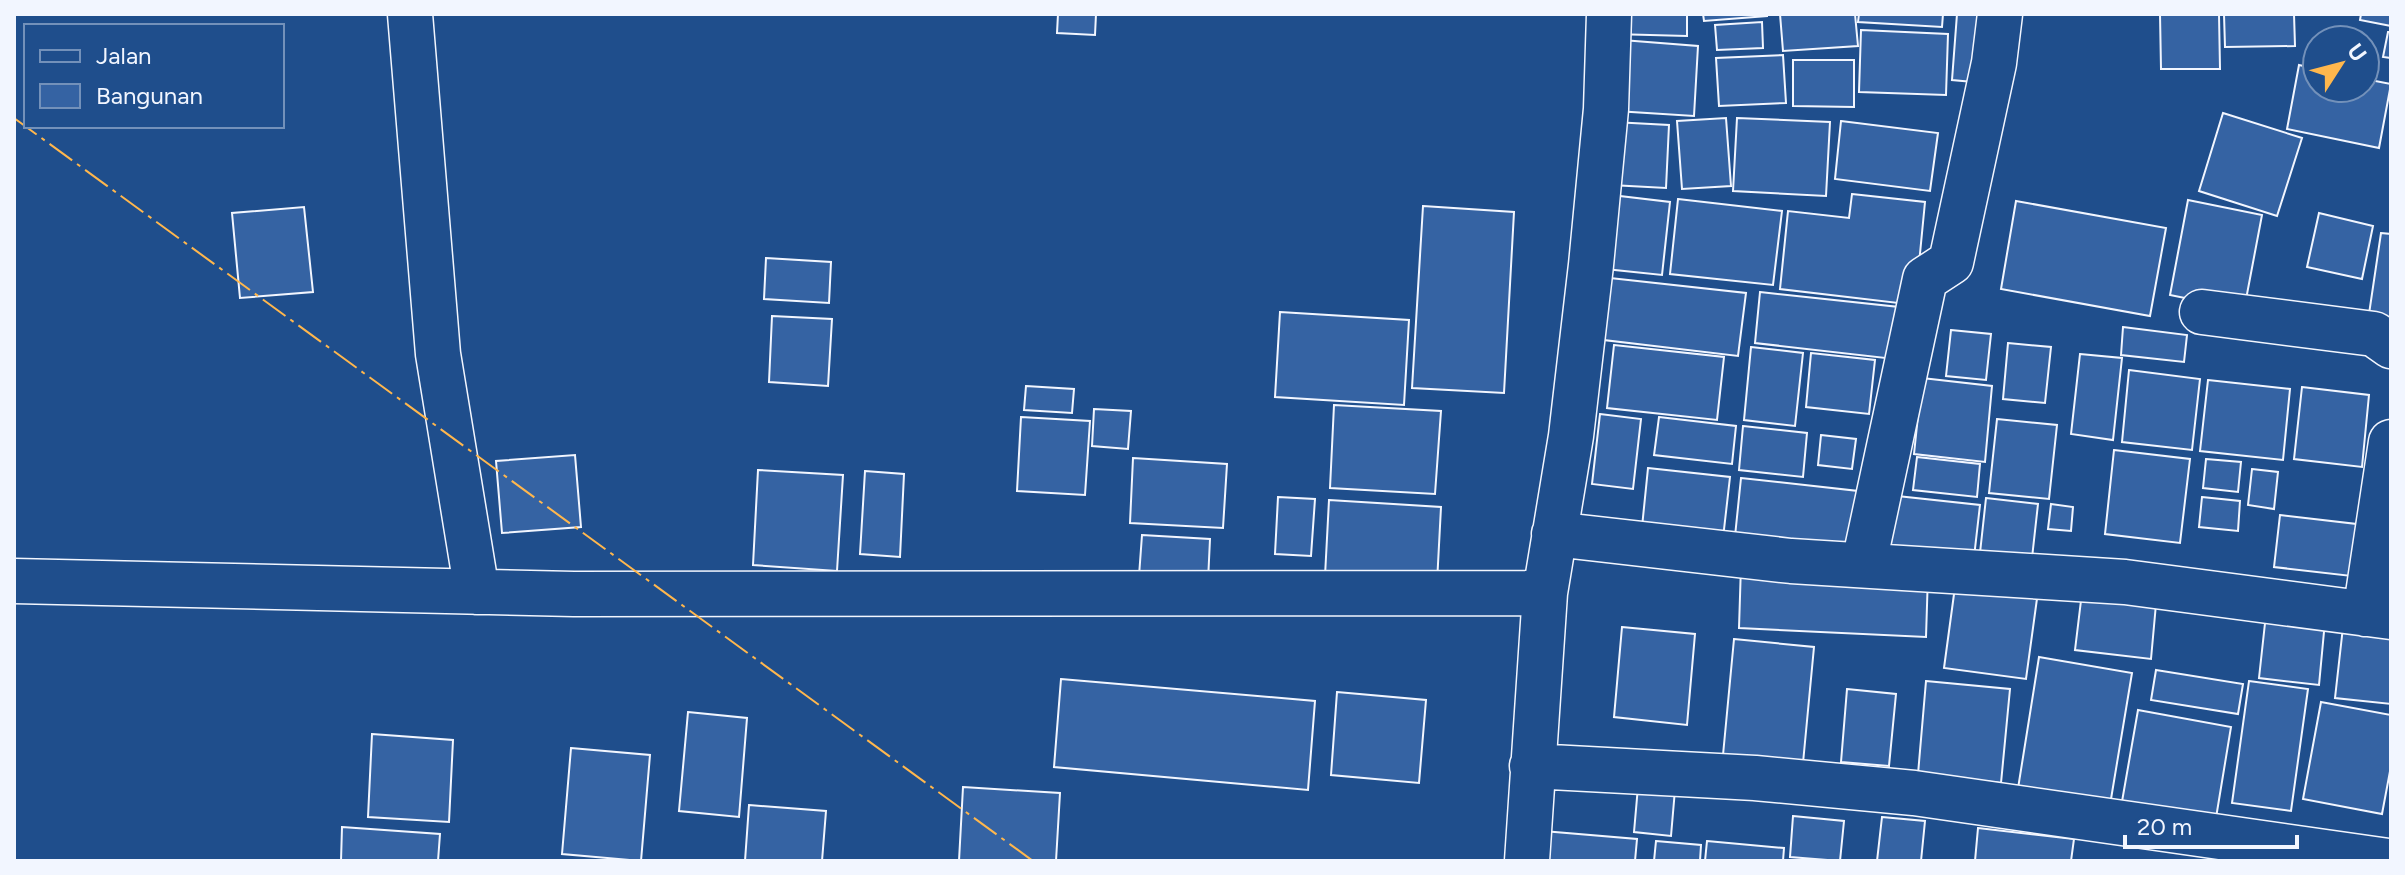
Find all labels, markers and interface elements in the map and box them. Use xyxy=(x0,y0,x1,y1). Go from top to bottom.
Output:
legend xyxy=(24,24,284,128)
north arrow xyxy=(2301,24,2381,104)
text: U xyxy=(2341,38,2372,67)
text: Jalan xyxy=(96,41,152,70)
text: Bangunan xyxy=(96,81,203,110)
scale bar xyxy=(2125,799,2297,849)
text: 20 m xyxy=(2137,812,2192,841)

